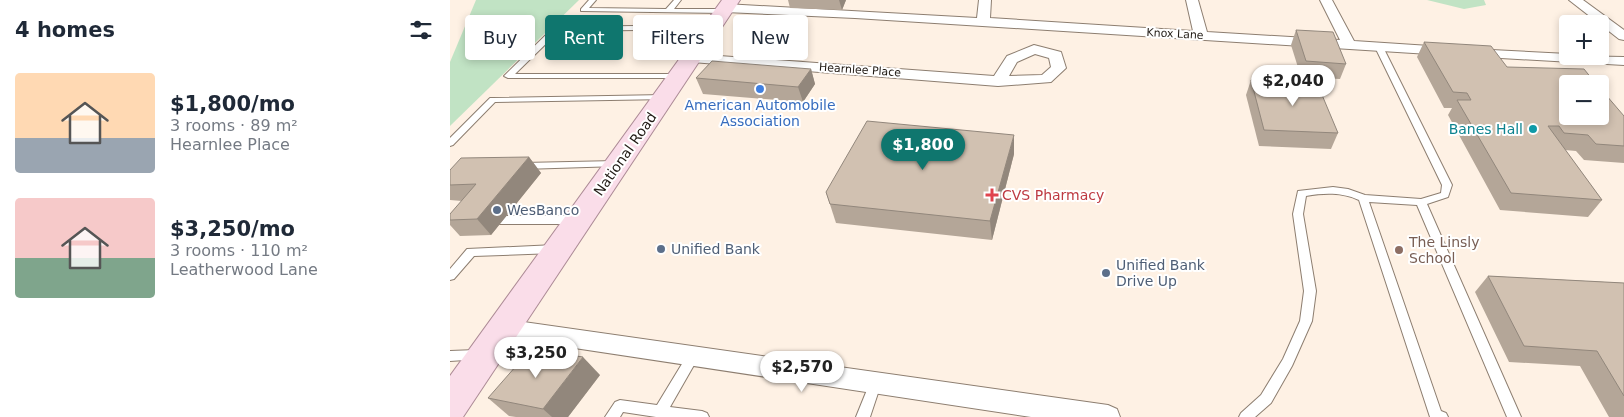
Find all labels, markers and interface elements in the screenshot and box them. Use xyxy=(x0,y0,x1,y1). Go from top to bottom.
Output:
chip: Buy xyxy=(465,15,535,60)
chip: Rent xyxy=(545,15,623,60)
chip: Filters xyxy=(633,15,723,60)
chip: New xyxy=(733,15,808,60)
map controls xyxy=(1559,15,1609,125)
button: + xyxy=(1559,15,1609,65)
icon: filters xyxy=(407,16,435,44)
text: 4 homes xyxy=(15,18,115,42)
street label: Knox Lane xyxy=(1146,26,1204,42)
street label: Hearnlee Place xyxy=(818,61,902,79)
pin: $2,040 xyxy=(1252,64,1334,107)
text: $2,040 xyxy=(1262,71,1324,90)
button: − xyxy=(1559,75,1609,125)
marker: American Automobile Association xyxy=(754,83,766,95)
text: $1,800/mo xyxy=(170,92,295,116)
icon: home xyxy=(55,93,115,153)
place label: American Automobile Association xyxy=(684,97,836,129)
street label: National Road xyxy=(590,109,660,199)
text: 3 rooms · 89 m² xyxy=(170,116,298,135)
place label: Banes Hall xyxy=(1449,121,1523,137)
marker: Banes Hall xyxy=(1527,123,1539,135)
pin: $1,800 xyxy=(882,128,964,171)
text: Hearnlee Place xyxy=(170,135,290,154)
text: $1,800 xyxy=(892,135,954,154)
place label: CVS Pharmacy xyxy=(1002,187,1104,203)
marker: CVS Pharmacy xyxy=(986,189,998,201)
place label: WesBanco xyxy=(507,202,579,218)
marker: WesBanco xyxy=(491,204,503,216)
text: $3,250/mo xyxy=(170,217,295,241)
icon: home xyxy=(55,218,115,278)
place label: The Linsly School xyxy=(1408,234,1480,266)
text: 3 rooms · 110 m² xyxy=(170,241,308,260)
place label: Unified Bank xyxy=(671,241,761,257)
marker: Unified Bank xyxy=(655,243,667,255)
marker: The Linsly School xyxy=(1393,244,1405,256)
place label: Unified Bank Drive Up xyxy=(1116,257,1206,289)
text: Leatherwood Lane xyxy=(170,260,318,279)
marker: Unified Bank Drive Up xyxy=(1100,267,1112,279)
pin: $3,250 xyxy=(495,336,577,379)
text: $3,250 xyxy=(505,343,567,362)
pin: $2,570 xyxy=(761,350,843,393)
text: $2,570 xyxy=(771,357,833,376)

